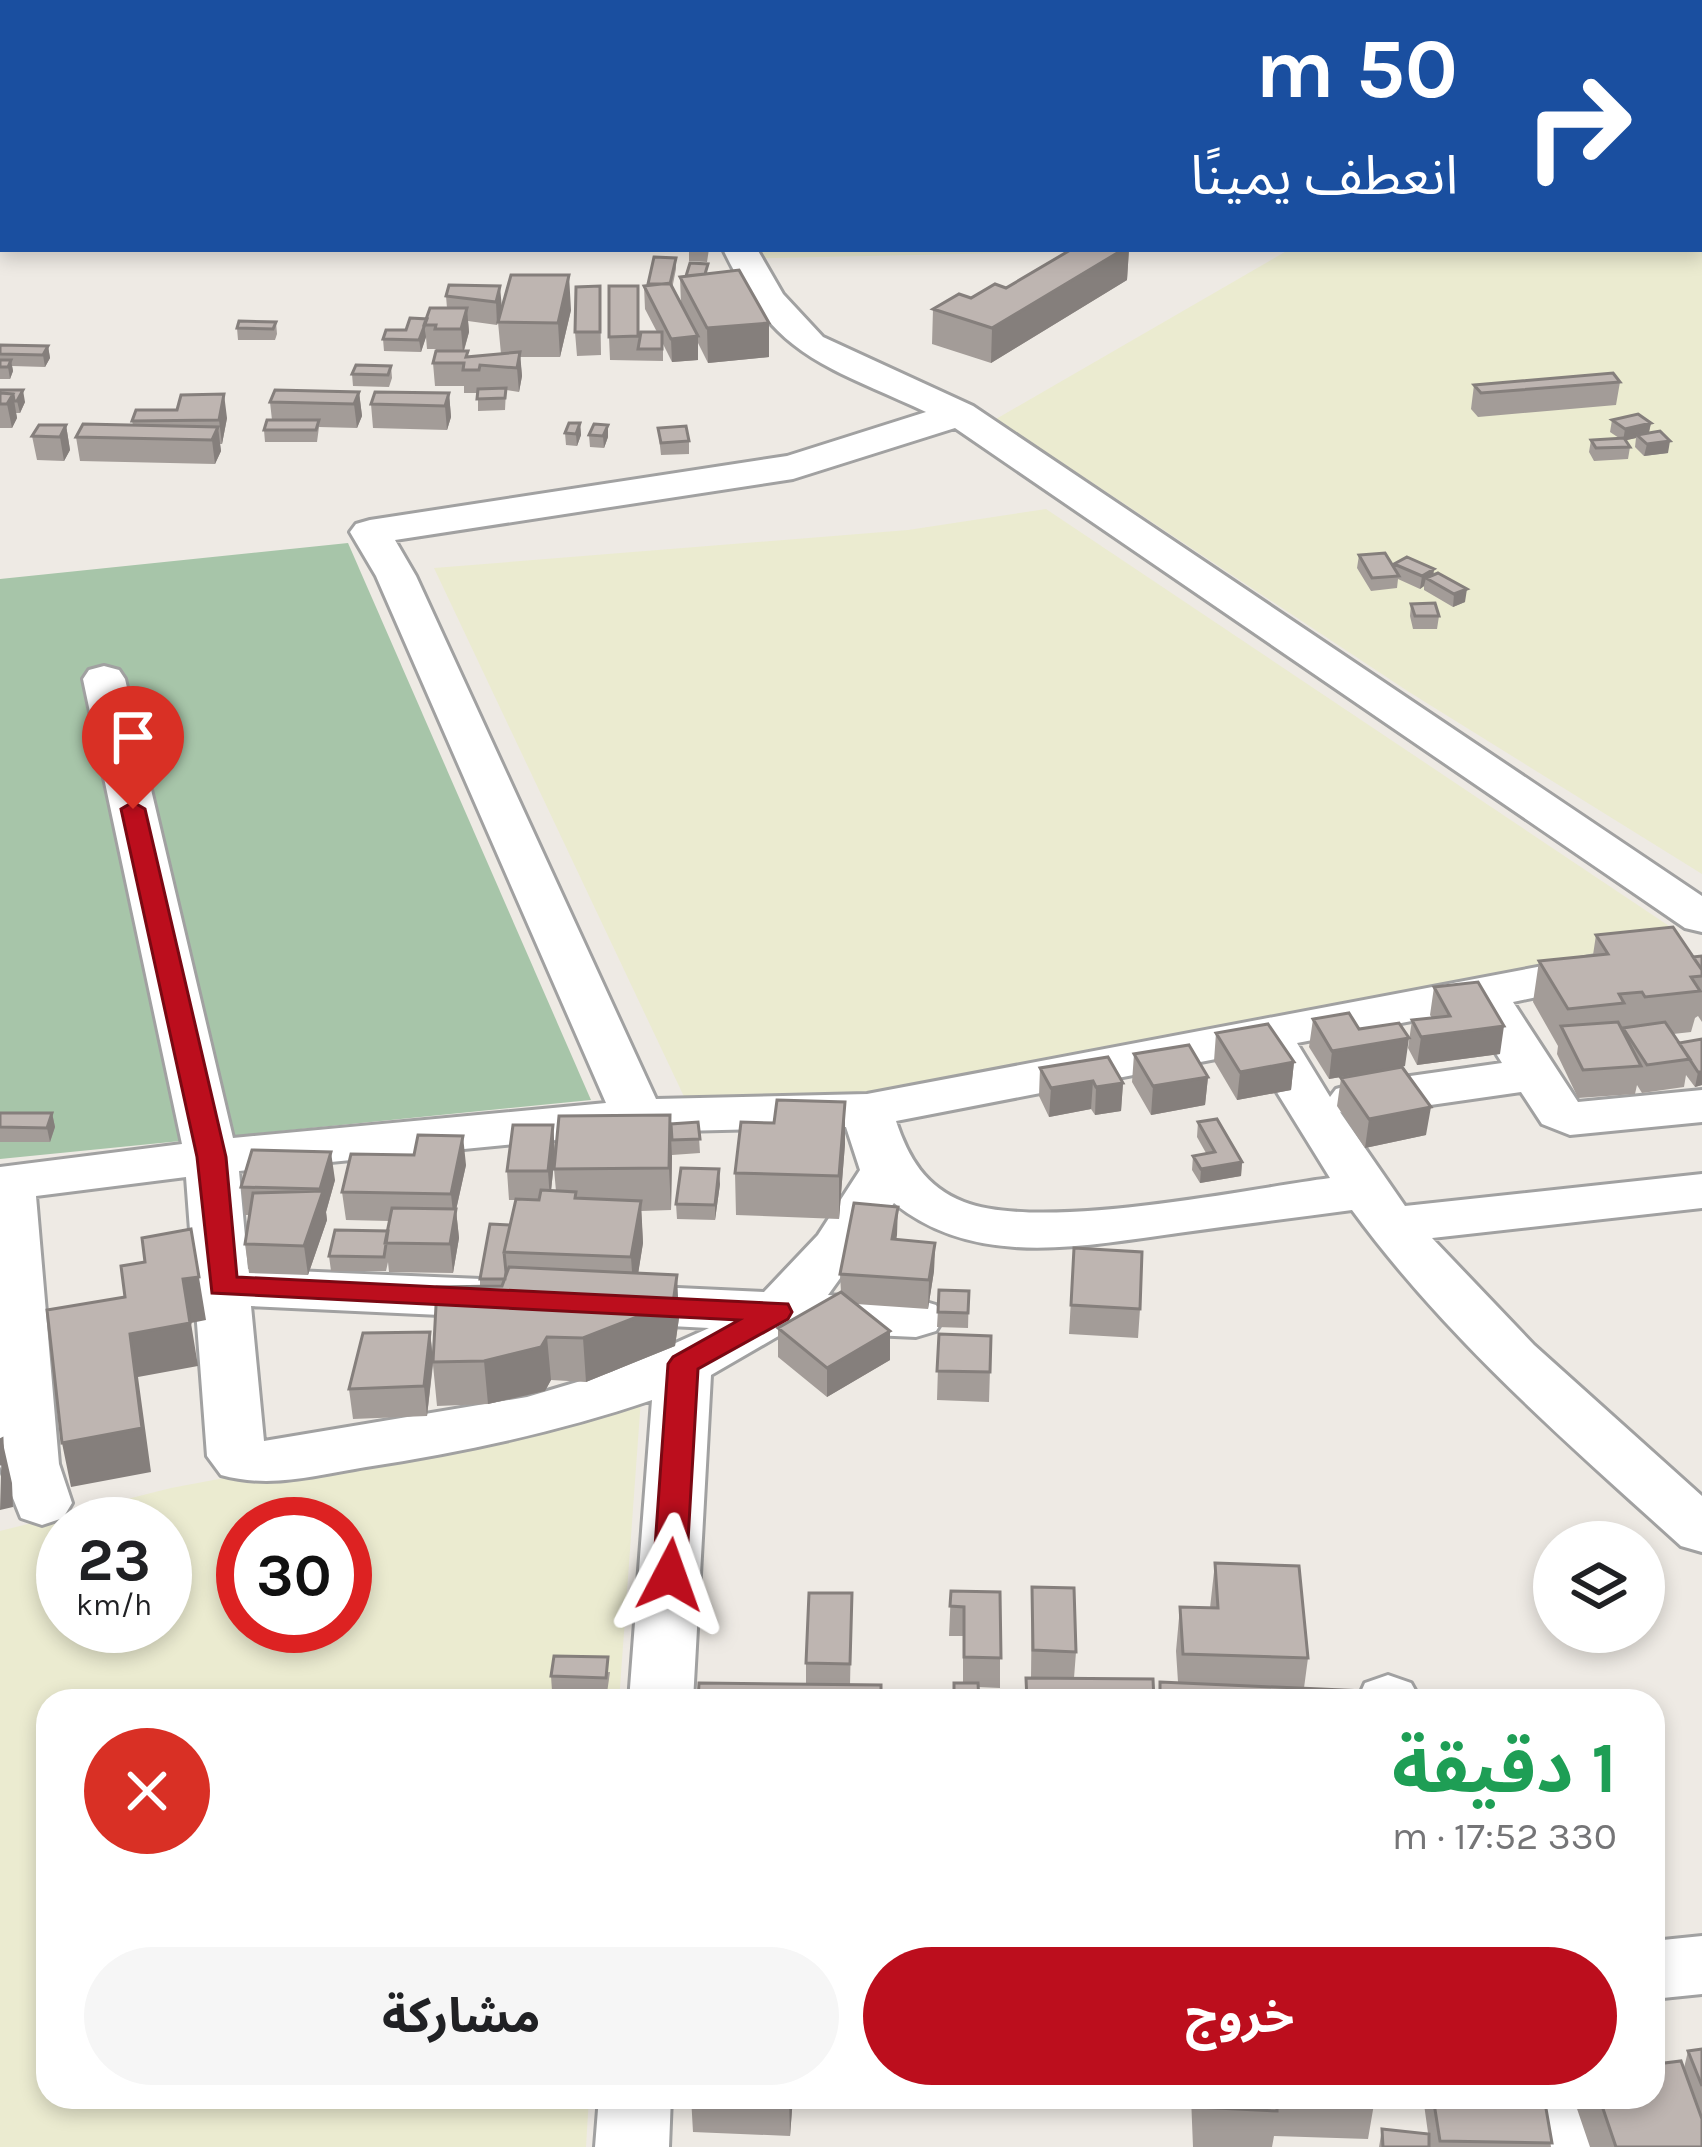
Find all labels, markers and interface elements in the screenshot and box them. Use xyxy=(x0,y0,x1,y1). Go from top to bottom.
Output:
text: 50 m xyxy=(1255,20,1458,118)
icon: right xyxy=(1500,48,1656,204)
text: انعطف يمينًا xyxy=(1190,144,1458,208)
pin xyxy=(82,686,184,809)
icon: arrive xyxy=(100,704,166,770)
speed limit sign: 30 xyxy=(216,1497,372,1653)
position arrow xyxy=(607,1512,733,1638)
map controls xyxy=(1533,1521,1665,1653)
button: layers xyxy=(1533,1521,1665,1653)
text: 23 xyxy=(77,1525,151,1595)
text: km/h xyxy=(76,1587,152,1623)
text: 1 دقيقة xyxy=(1392,1726,1617,1810)
button: close xyxy=(84,1728,210,1854)
text: 330 m · 17:52 xyxy=(1392,1813,1617,1859)
button: مشاركة xyxy=(84,1947,839,2085)
button: خروج xyxy=(863,1947,1617,2085)

